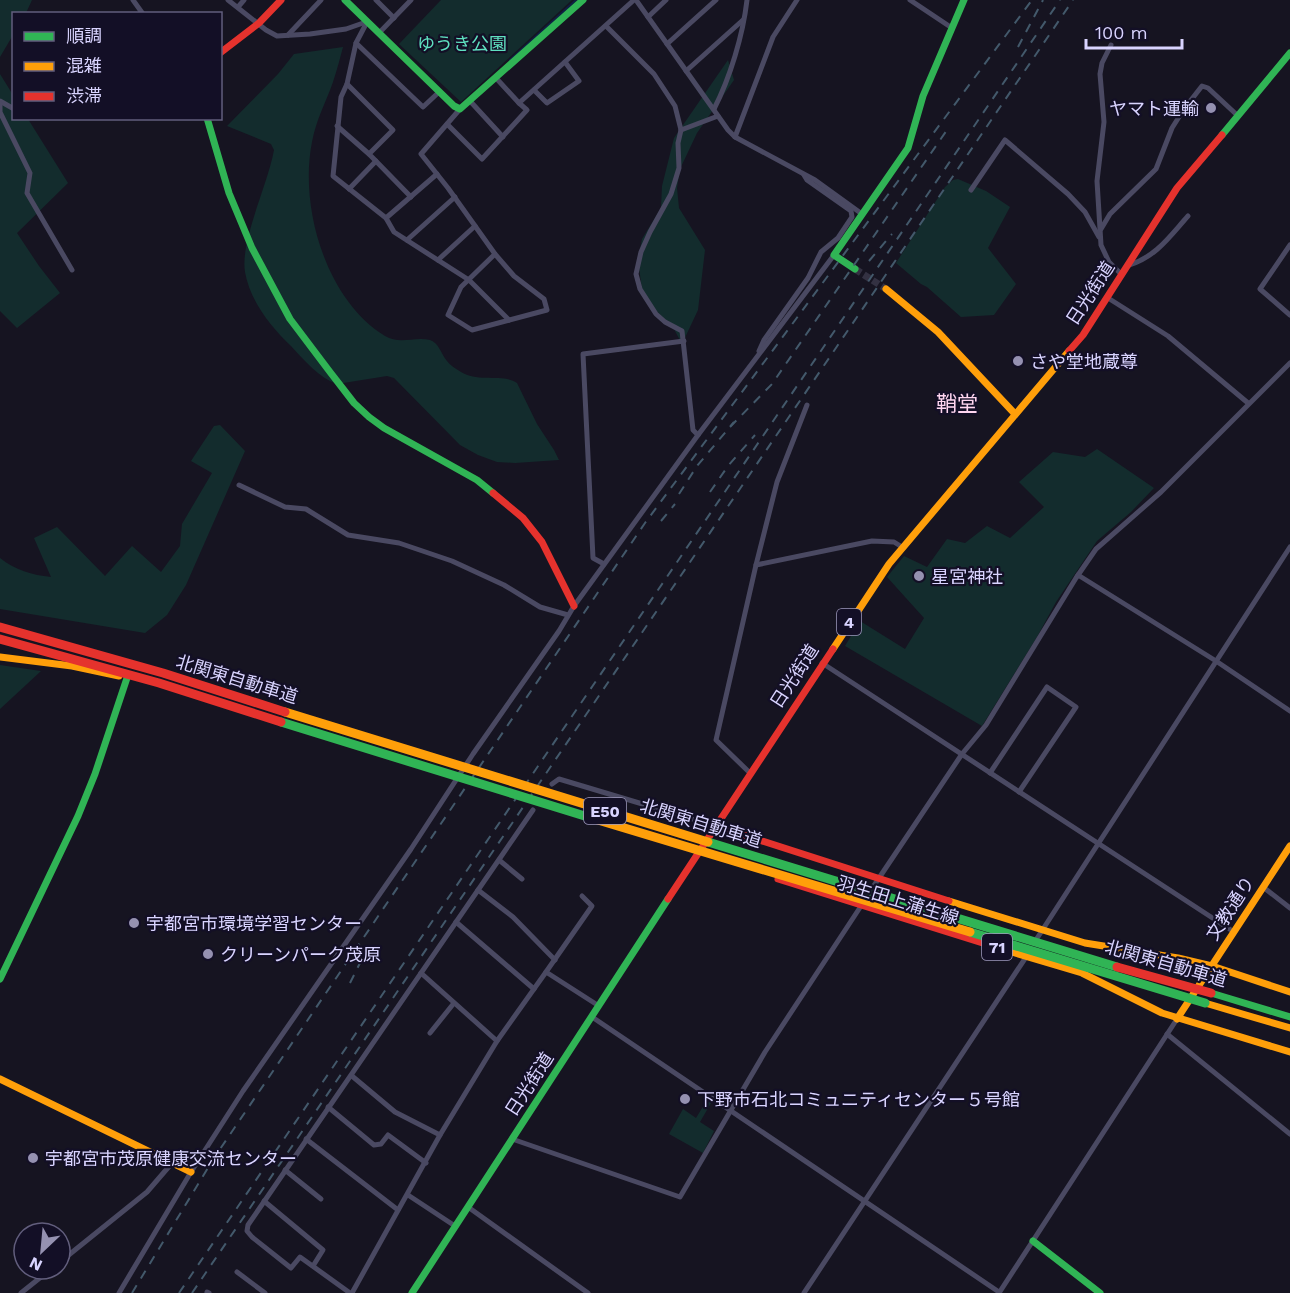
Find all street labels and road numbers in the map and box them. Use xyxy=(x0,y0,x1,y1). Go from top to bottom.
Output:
street label: 日光街道 xyxy=(1062,257,1118,329)
road number: 4 xyxy=(837,609,861,635)
street label: 日光街道 xyxy=(766,640,822,712)
street label: 北関東自動車道 xyxy=(174,651,300,707)
street label: 北関東自動車道 xyxy=(638,795,764,851)
road number: E50 xyxy=(584,798,626,824)
street label: 羽生田上蒲生線 xyxy=(835,872,961,928)
street label: 文教通り xyxy=(1202,872,1258,944)
road number: 71 xyxy=(982,934,1012,960)
street label: 北関東自動車道 xyxy=(1103,936,1229,990)
street label: 日光街道 xyxy=(501,1048,557,1120)

